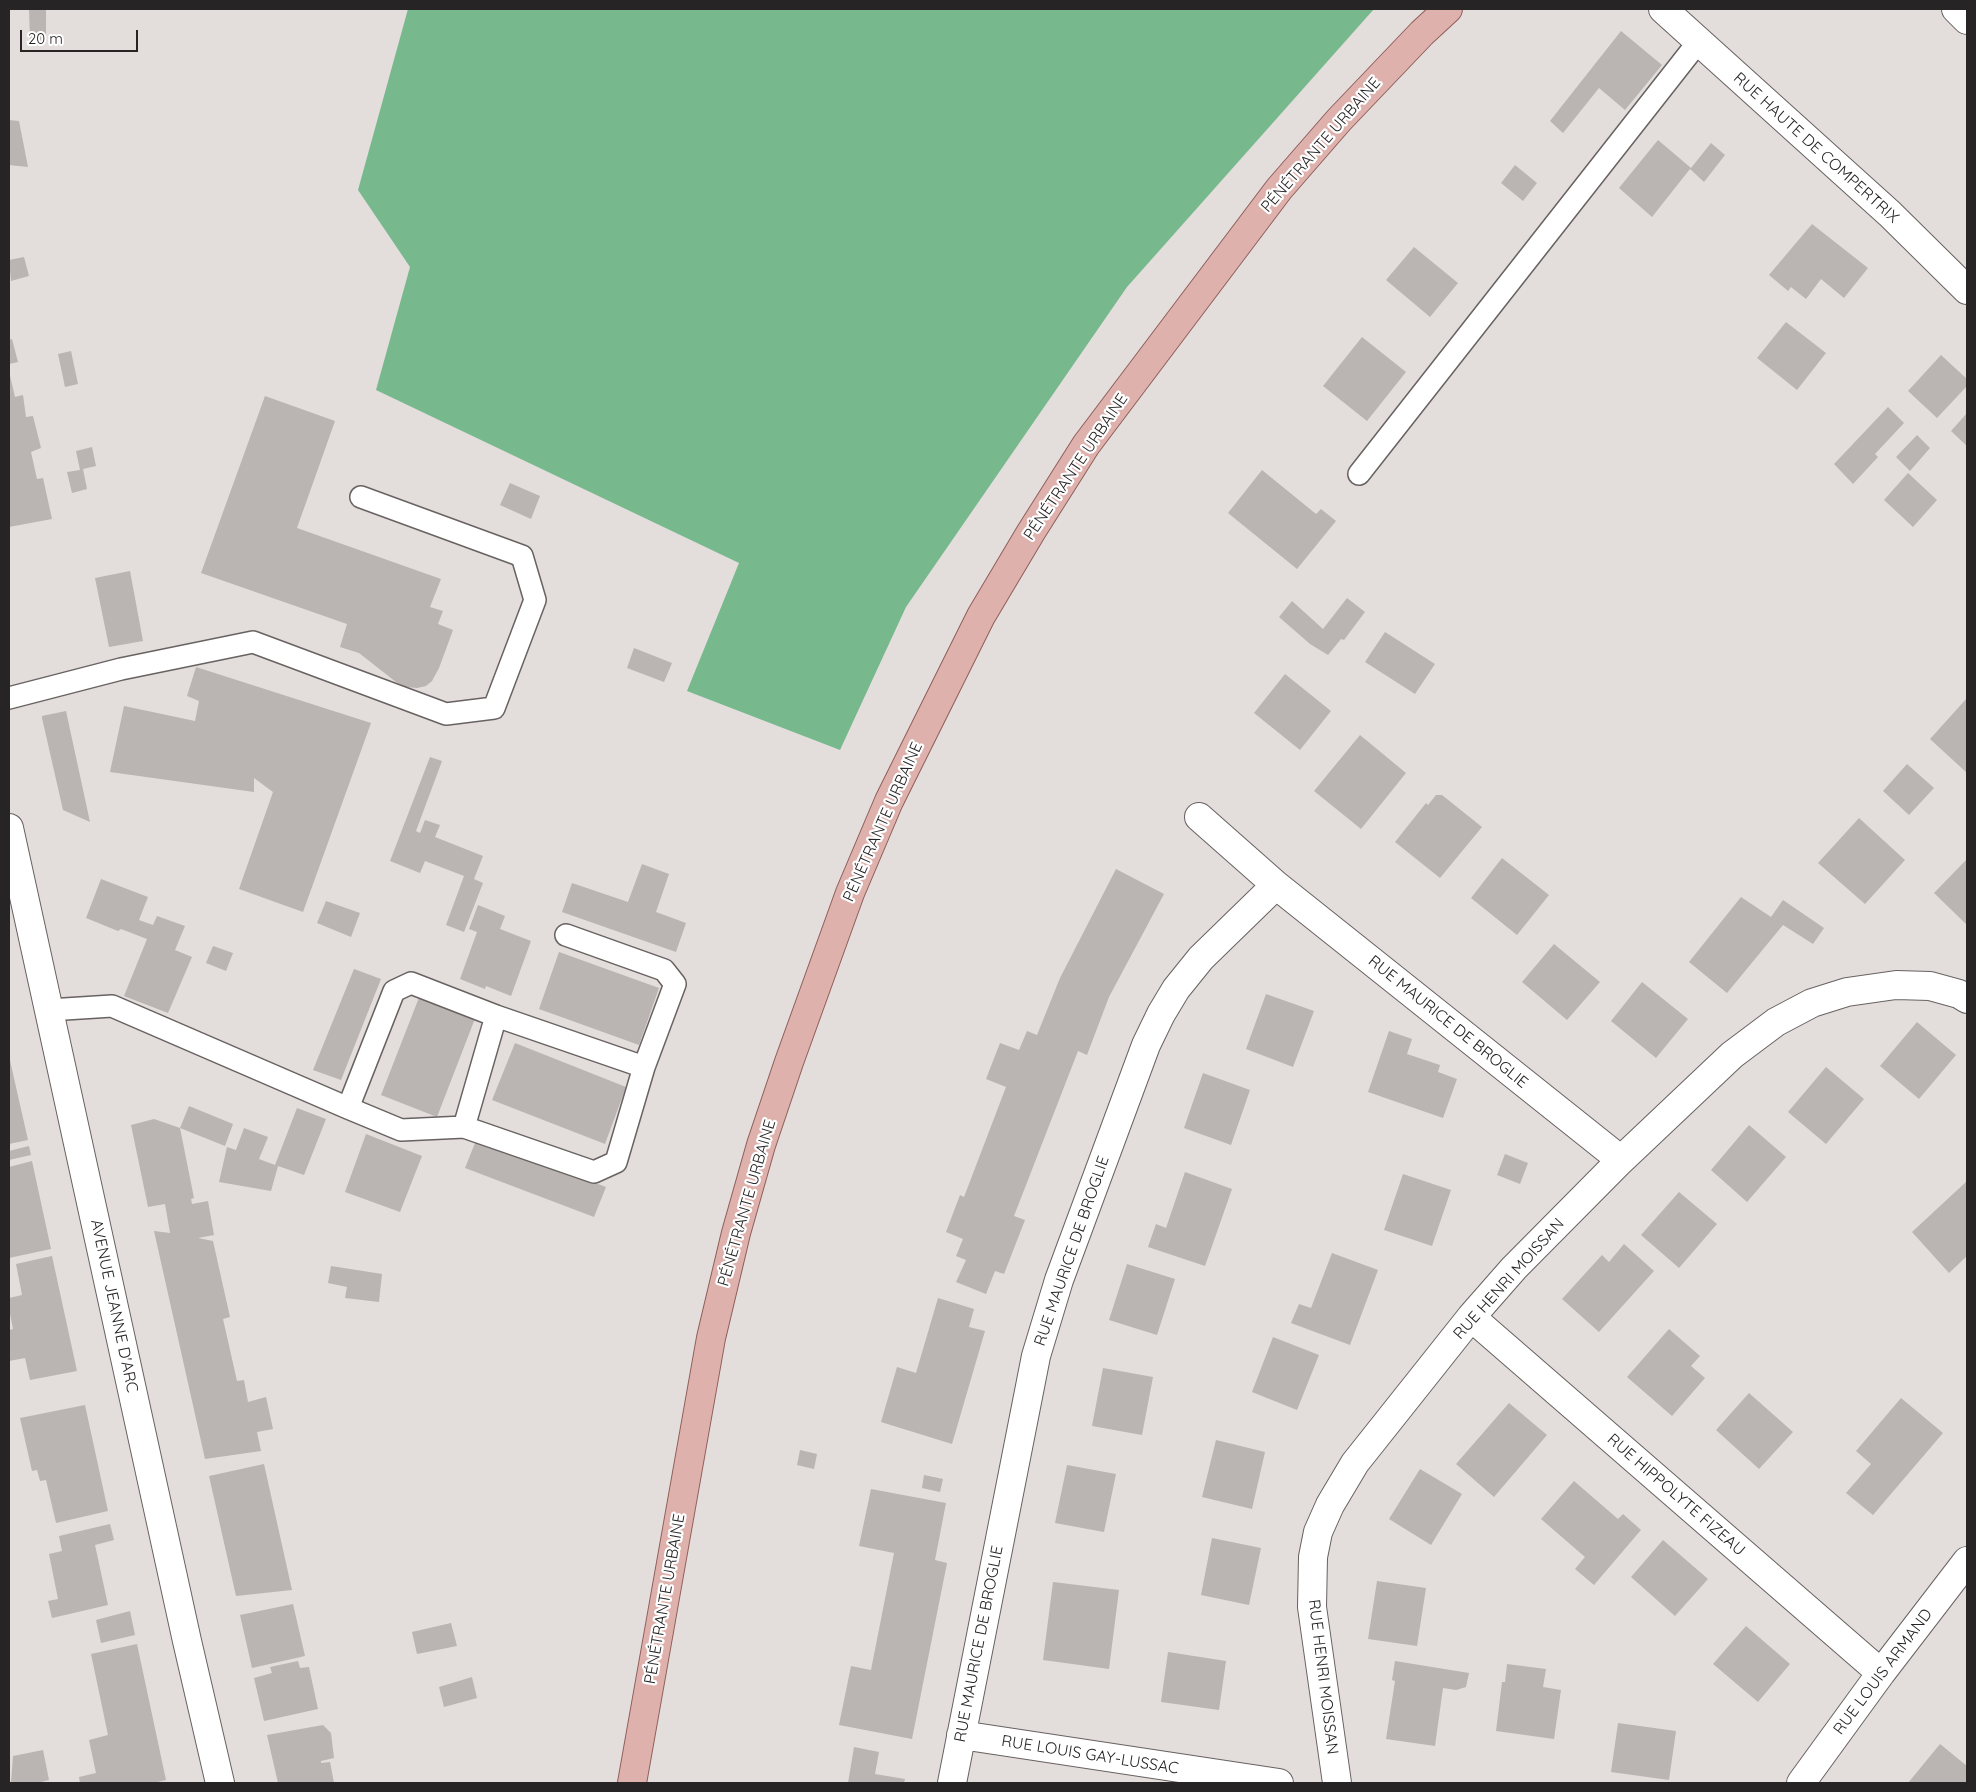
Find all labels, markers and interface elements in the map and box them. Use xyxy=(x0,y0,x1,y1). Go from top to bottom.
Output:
scale bar xyxy=(22,20,140,52)
text: 20 m xyxy=(28,29,63,48)
street label: RUE HAUTE DE COMPERTRIX xyxy=(1729,69,1903,227)
street label: PÉNÉTRANTE URBAINE xyxy=(1257,74,1385,216)
street label: PÉNÉTRANTE URBAINE xyxy=(1020,390,1132,544)
street label: PÉNÉTRANTE URBAINE xyxy=(839,739,927,905)
street label: RUE MAURICE DE BROGLIE xyxy=(1364,952,1532,1092)
street label: PÉNÉTRANTE URBAINE xyxy=(714,1117,780,1289)
street label: RUE MAURICE DE BROGLIE xyxy=(1030,1153,1114,1349)
street label: RUE HENRI MOISSAN xyxy=(1450,1214,1568,1344)
street label: AVENUE JEANNE D'ARC xyxy=(86,1218,142,1394)
street label: RUE HIPPOLYTE FIZEAU xyxy=(1603,1430,1749,1560)
street label: PÉNÉTRANTE URBAINE xyxy=(641,1512,689,1686)
street label: RUE MAURICE DE BROGLIE xyxy=(951,1544,1007,1744)
street label: RUE HENRI MOISSAN xyxy=(1304,1598,1342,1756)
street label: RUE LOUIS ARMAND xyxy=(1829,1605,1937,1739)
street label: RUE LOUIS GAY-LUSSAC xyxy=(1000,1732,1180,1778)

